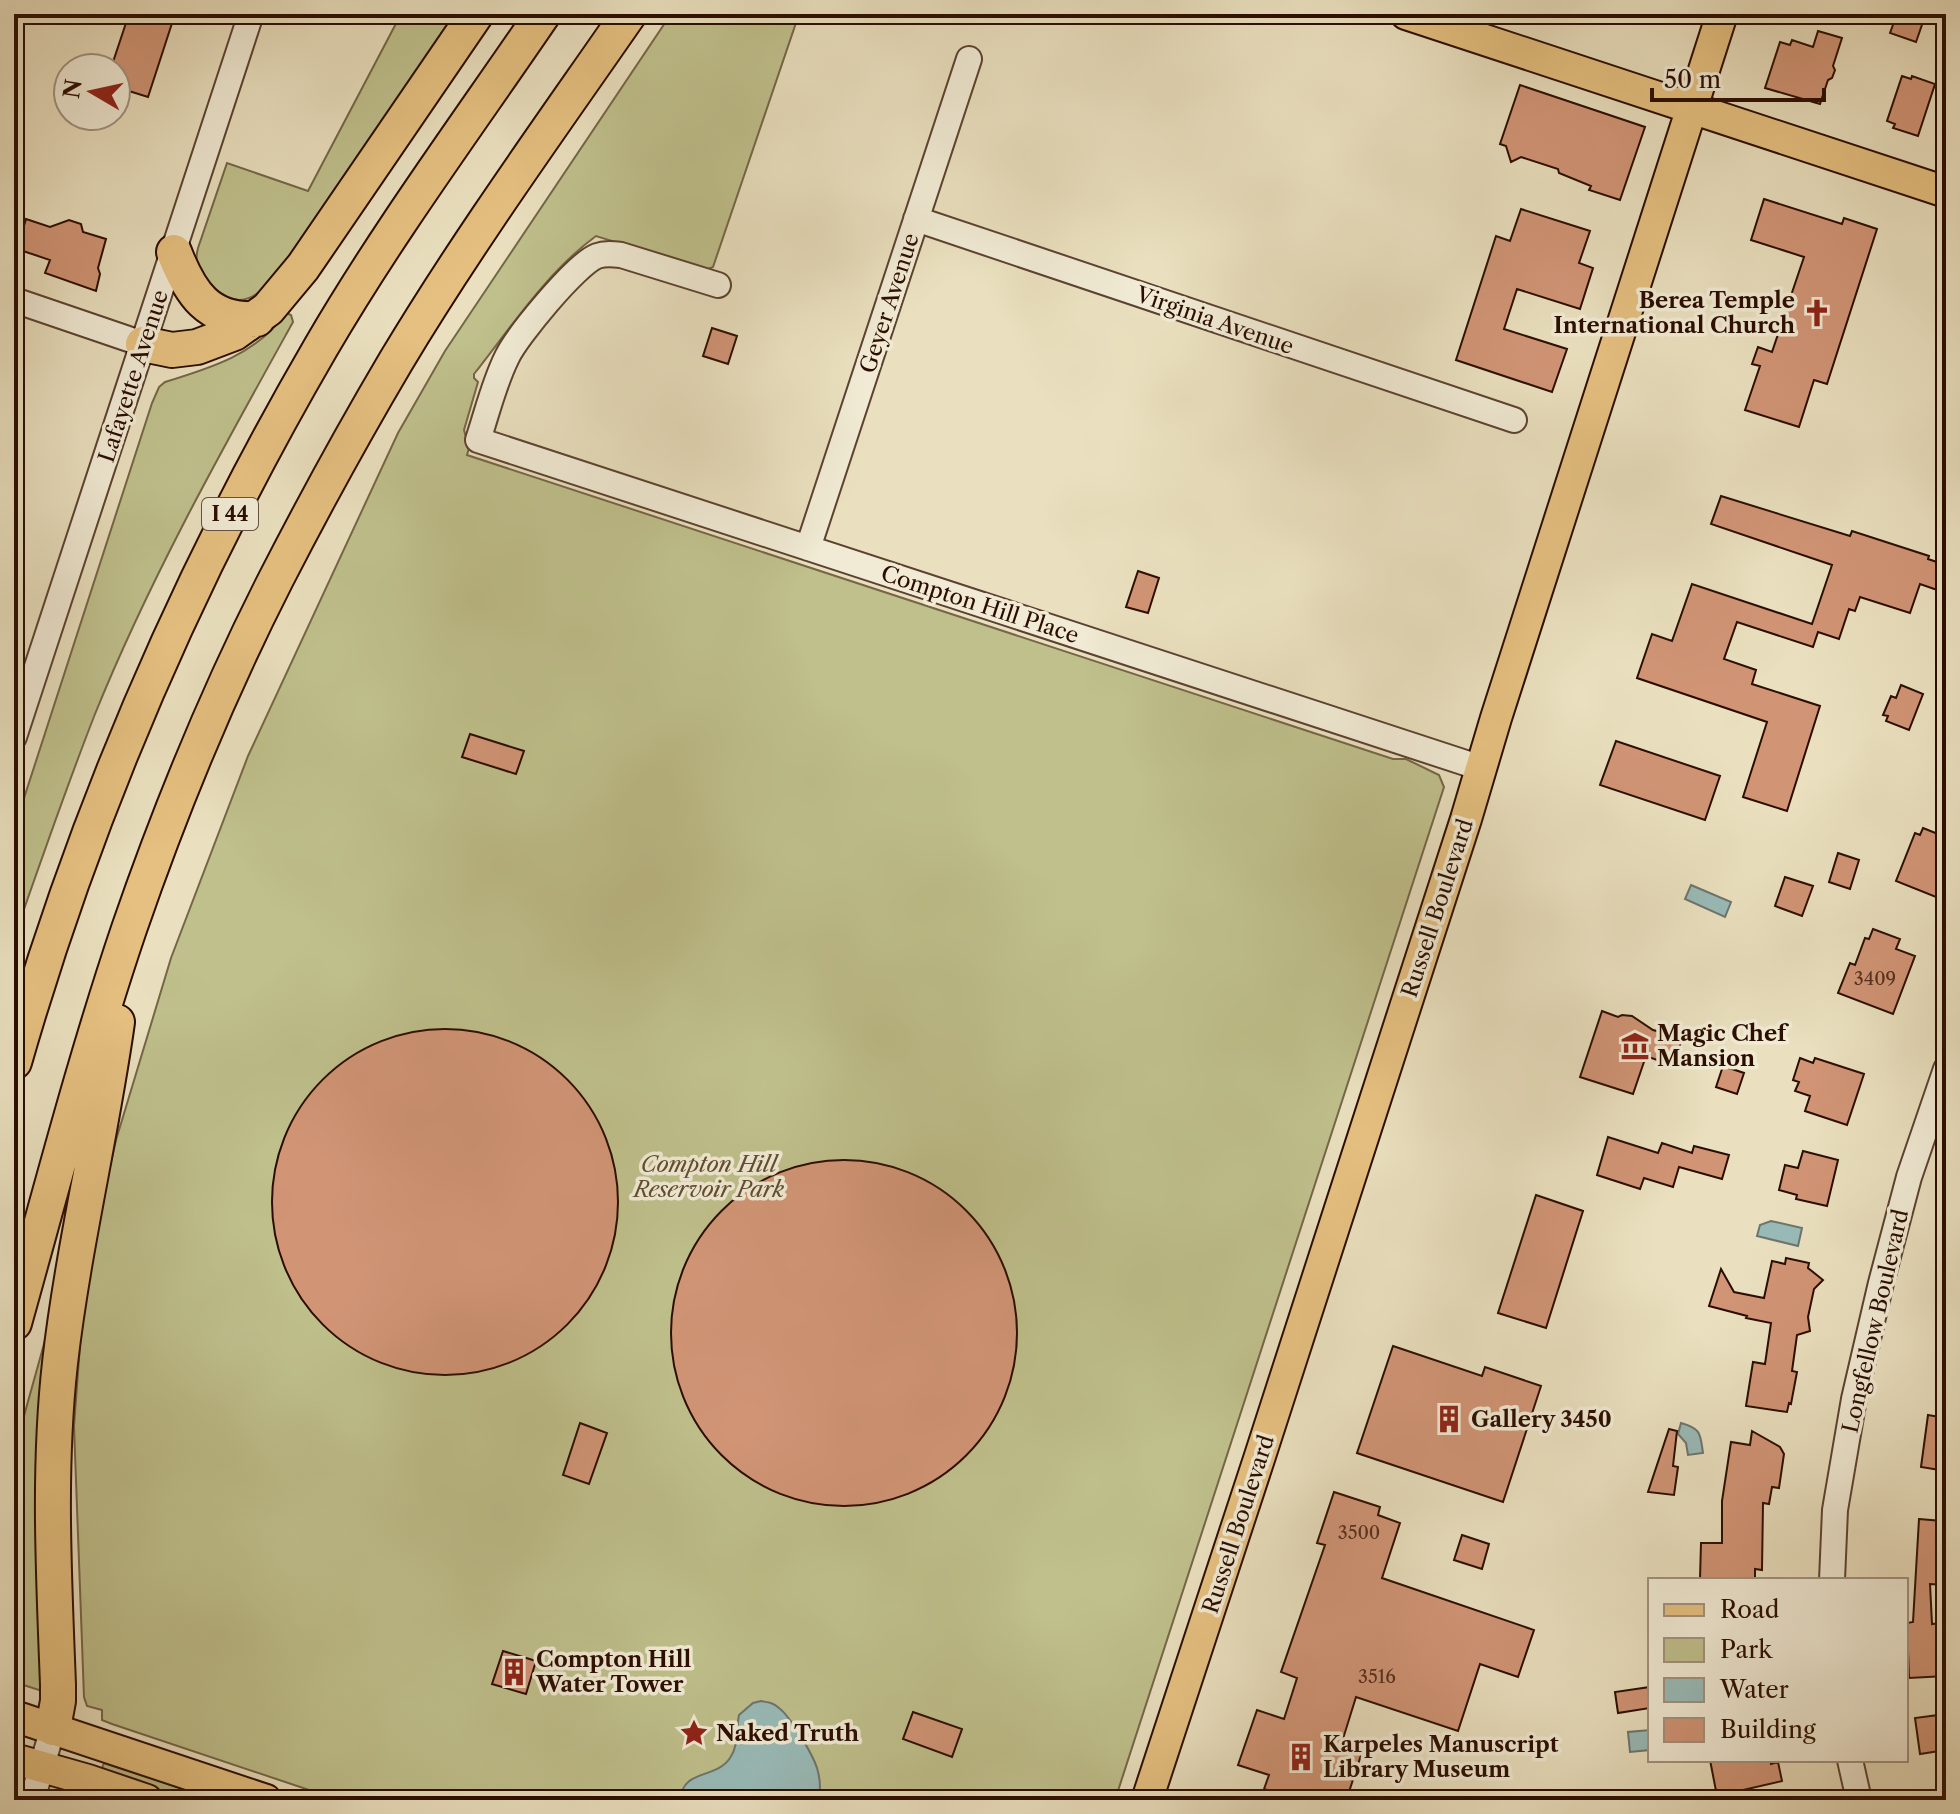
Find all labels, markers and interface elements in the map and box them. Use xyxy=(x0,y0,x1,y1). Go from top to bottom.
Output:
north arrow xyxy=(52,52,132,132)
scale bar xyxy=(1652,52,1824,102)
text: 50 m xyxy=(1664,65,1721,94)
text: N xyxy=(58,77,88,101)
street label: Geyer Avenue xyxy=(854,230,925,377)
street label: Virginia Avenue xyxy=(1131,281,1297,360)
street label: Lafayette Avenue xyxy=(93,286,174,466)
place label: Berea Temple International Church xyxy=(1553,287,1795,339)
church icon: Berea Temple International Church xyxy=(1802,298,1832,328)
road number: I 44 xyxy=(202,498,258,530)
street label: Compton Hill Place xyxy=(878,560,1082,649)
street label: Russell Boulevard xyxy=(1396,815,1479,1001)
house number: 3409 xyxy=(1854,968,1896,990)
place label: Magic Chef Mansion xyxy=(1657,1020,1789,1072)
museum icon: Magic Chef Mansion xyxy=(1620,1031,1650,1061)
park label: Compton Hill Reservoir Park xyxy=(632,1151,785,1203)
street label: Longfellow Boulevard xyxy=(1837,1207,1914,1436)
building icon: Gallery 3450 xyxy=(1434,1404,1464,1434)
place label: Gallery 3450 xyxy=(1471,1406,1612,1433)
street label: Russell Boulevard xyxy=(1197,1431,1280,1617)
house number: 3500 xyxy=(1338,1522,1380,1544)
legend xyxy=(1648,1578,1908,1762)
text: Road xyxy=(1720,1595,1780,1624)
text: Park xyxy=(1720,1635,1773,1664)
place label: Compton Hill Water Tower xyxy=(535,1646,691,1698)
building icon: Compton Hill Water Tower xyxy=(499,1657,529,1687)
house number: 3516 xyxy=(1358,1666,1396,1688)
text: Water xyxy=(1719,1675,1789,1704)
text: Building xyxy=(1720,1715,1816,1744)
place icon: Naked Truth xyxy=(679,1718,709,1748)
place label: Naked Truth xyxy=(716,1720,859,1747)
place label: Karpeles Manuscript Library Museum xyxy=(1323,1731,1559,1783)
building icon: Karpeles Manuscript Library Museum xyxy=(1286,1742,1316,1772)

